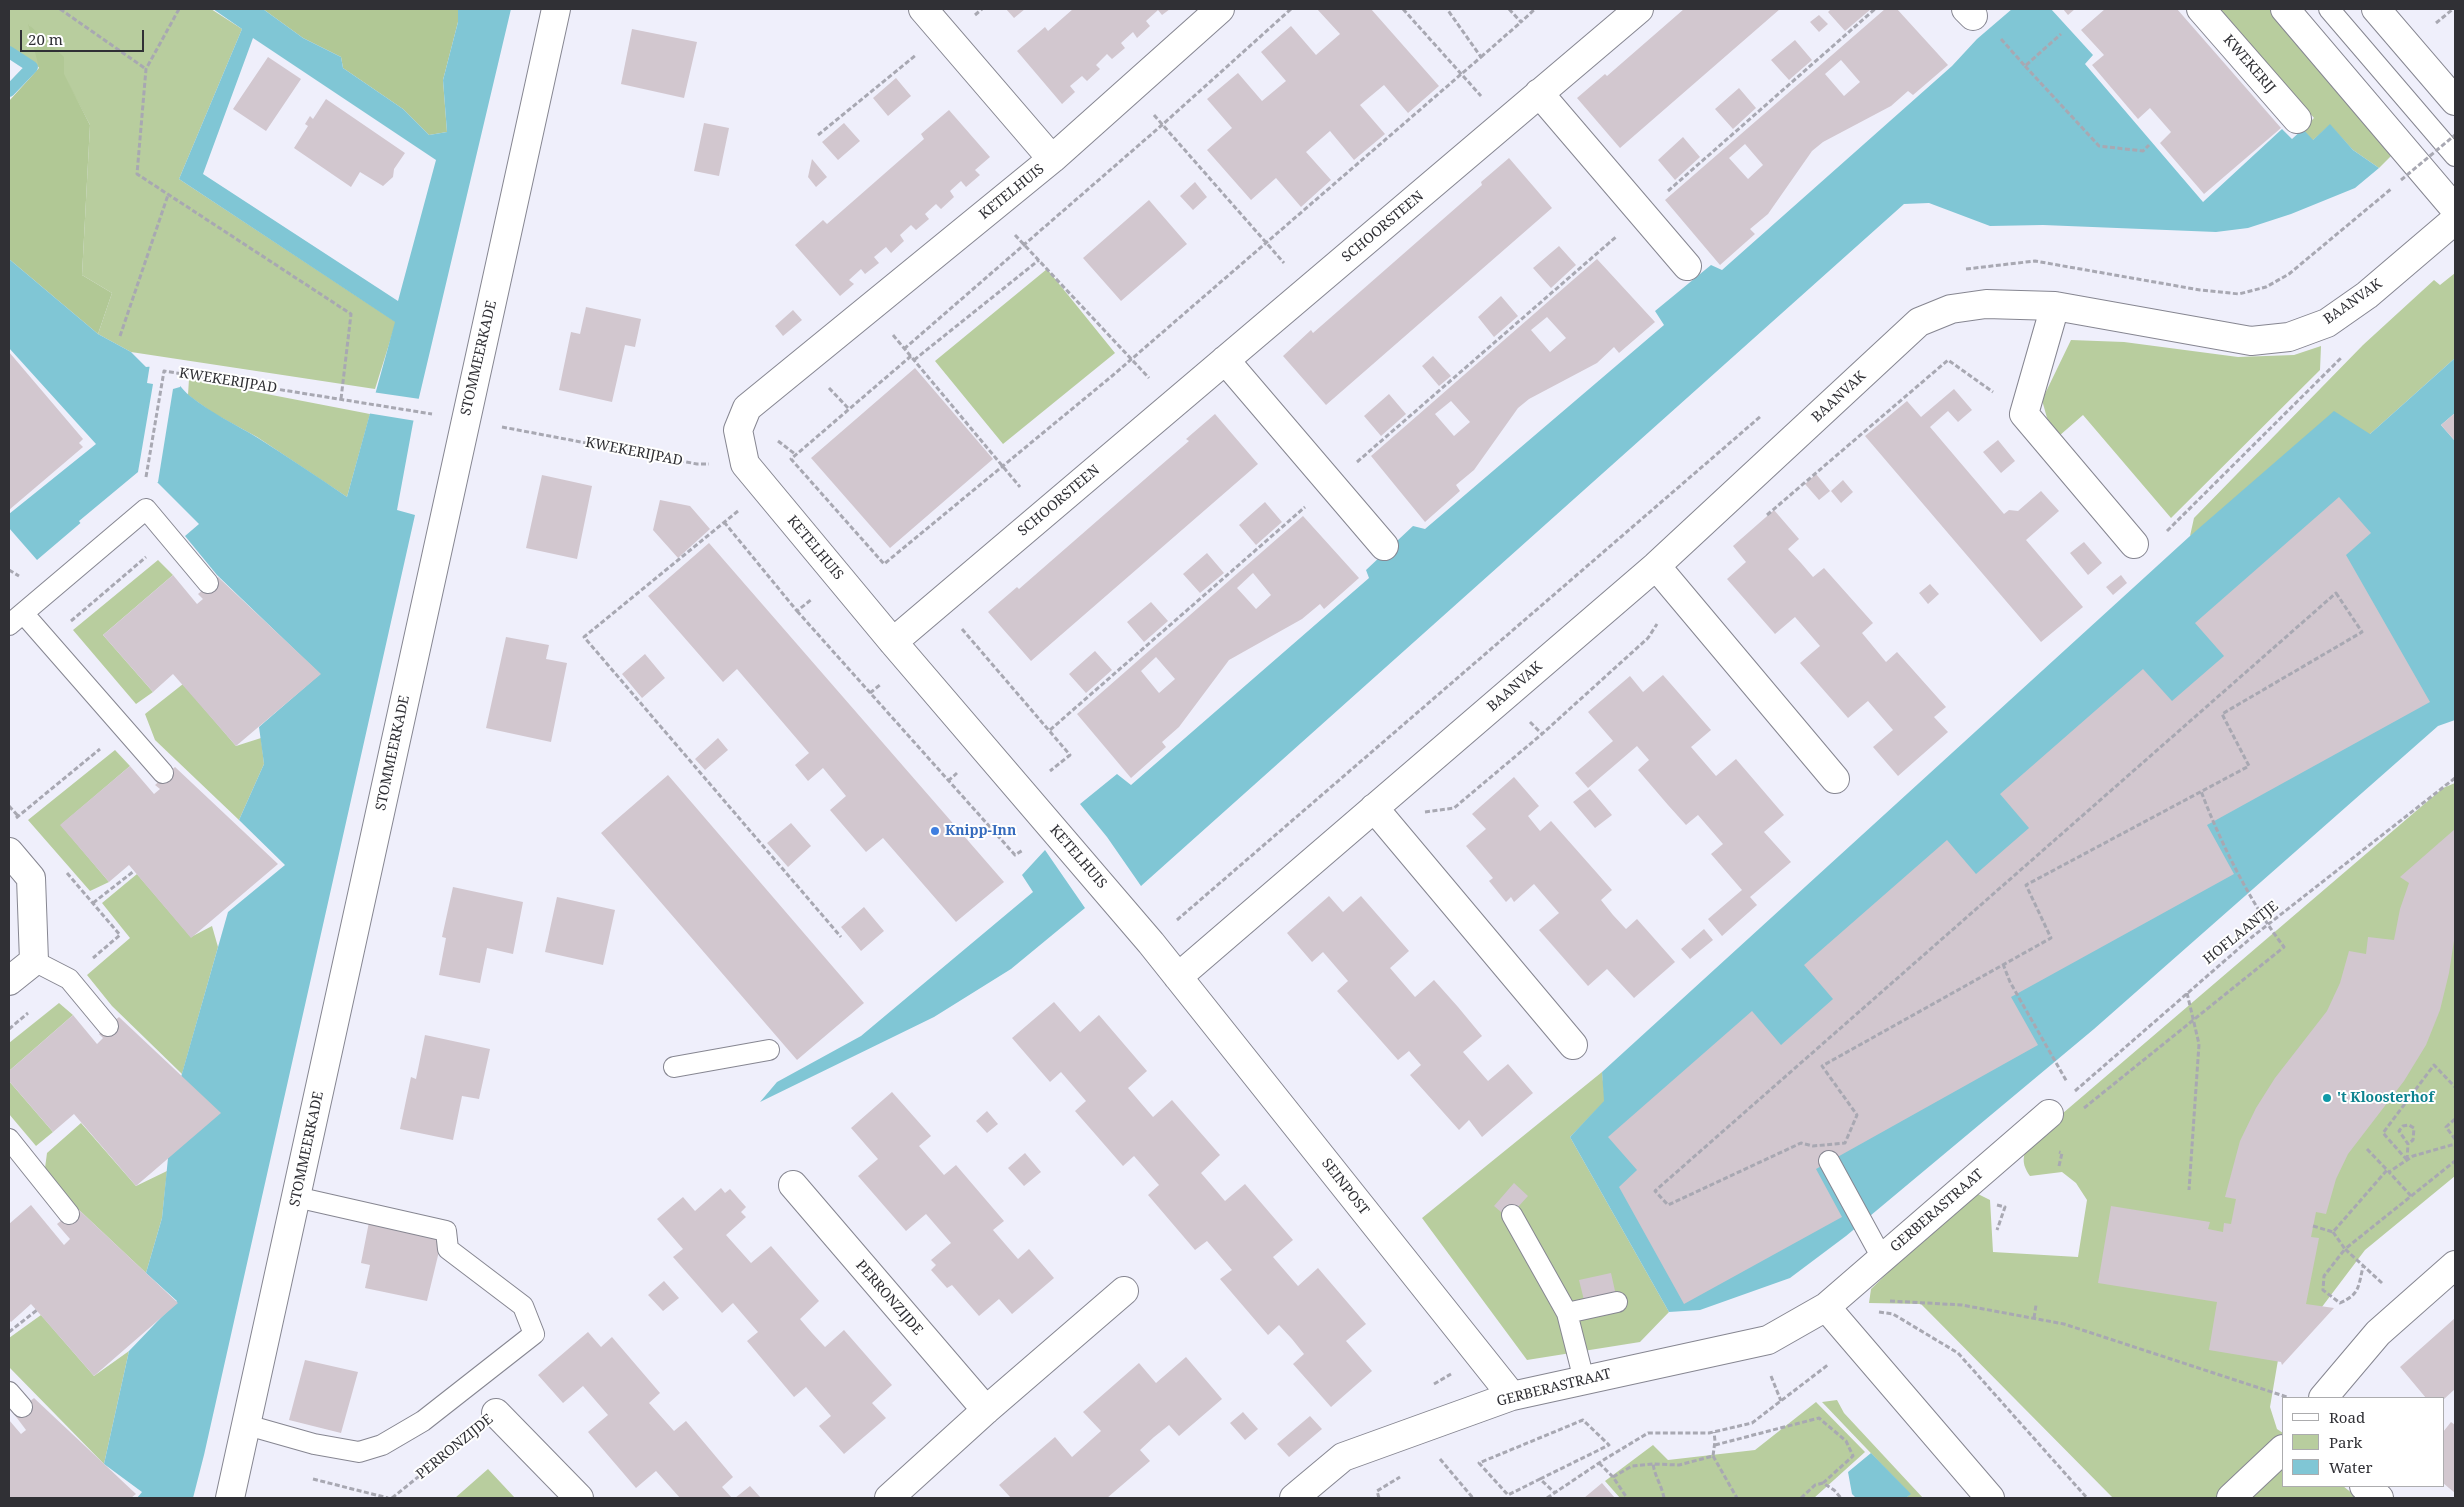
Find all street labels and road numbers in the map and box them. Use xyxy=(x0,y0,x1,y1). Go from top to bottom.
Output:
street label: KWEKERIJ xyxy=(2219,32,2279,96)
street label: KETELHUIS xyxy=(976,161,1048,223)
street label: SCHOORSTEEN xyxy=(1339,188,1427,266)
street label: BAANVAK xyxy=(2321,276,2385,328)
street label: STOMMEERKADE xyxy=(458,299,500,417)
street label: KWEKERIJPAD xyxy=(178,365,278,397)
street label: BAANVAK xyxy=(1809,368,1869,426)
street label: KWEKERIJPAD xyxy=(584,434,684,470)
street label: SCHOORSTEEN xyxy=(1015,462,1103,540)
street label: KETELHUIS xyxy=(783,513,847,583)
street label: BAANVAK xyxy=(1484,659,1546,715)
street label: STOMMEERKADE xyxy=(373,694,413,812)
street label: KETELHUIS xyxy=(1046,822,1110,892)
street label: HOFLAANTJE xyxy=(2200,898,2282,968)
street label: STOMMEERKADE xyxy=(287,1090,327,1208)
street label: SEINPOST xyxy=(1318,1155,1372,1219)
street label: GERBERASTRAAT xyxy=(1887,1166,1987,1256)
street label: PERRONZIJDE xyxy=(852,1257,926,1339)
street label: GERBERASTRAAT xyxy=(1495,1366,1613,1410)
street label: PERRONZIJDE xyxy=(413,1411,497,1483)

